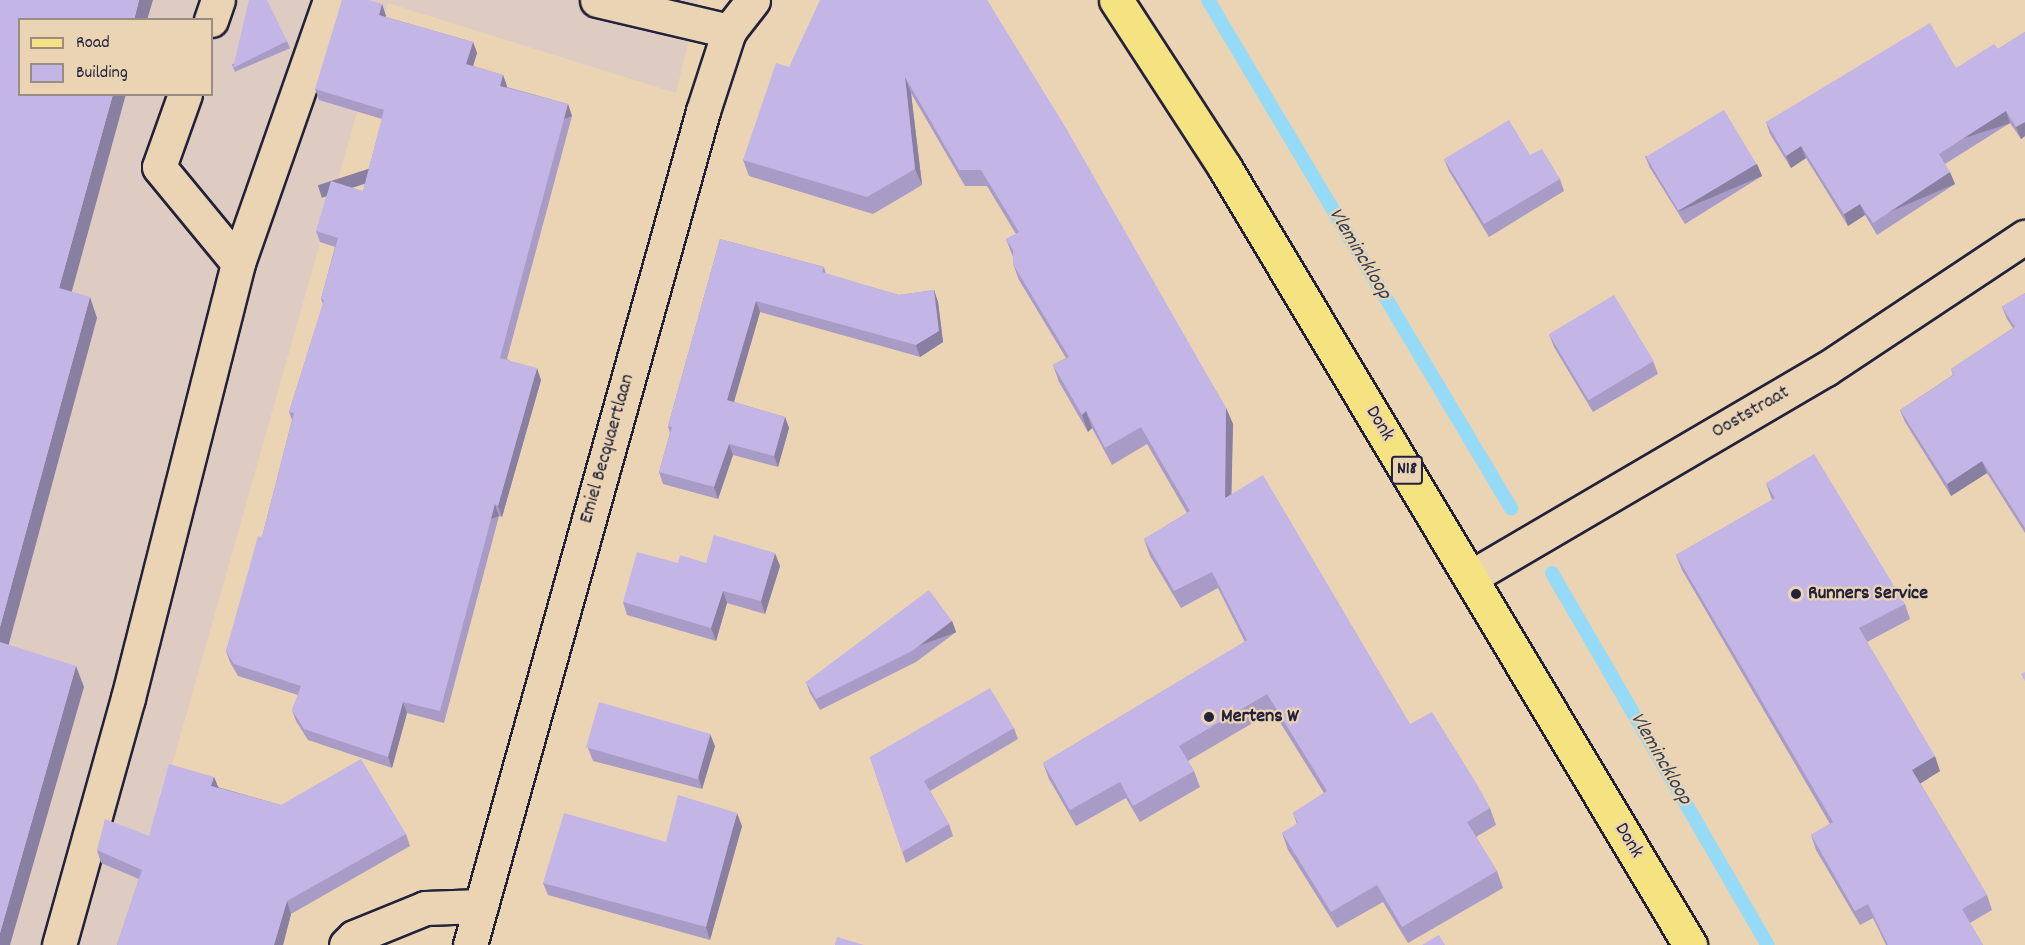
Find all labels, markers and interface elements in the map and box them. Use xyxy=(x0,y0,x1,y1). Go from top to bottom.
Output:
legend xyxy=(18,18,213,96)
text: Road xyxy=(76,31,110,56)
text: Building xyxy=(76,61,128,86)
water label: Vleminckloop xyxy=(1322,203,1396,305)
street label: Emiel Becquaertlaan xyxy=(575,372,641,526)
street label: Ooststraat xyxy=(1708,381,1794,445)
street label: Donk xyxy=(1359,402,1399,446)
road number: N18 xyxy=(1390,455,1424,485)
place label: Runners Service xyxy=(1808,582,1928,606)
marker: Runners Service xyxy=(1789,587,1803,601)
place label: Mertens W xyxy=(1221,705,1299,729)
water label: Vleminckloop xyxy=(1623,708,1697,810)
marker: Mertens W xyxy=(1202,710,1216,724)
street label: Donk xyxy=(1608,819,1648,863)

